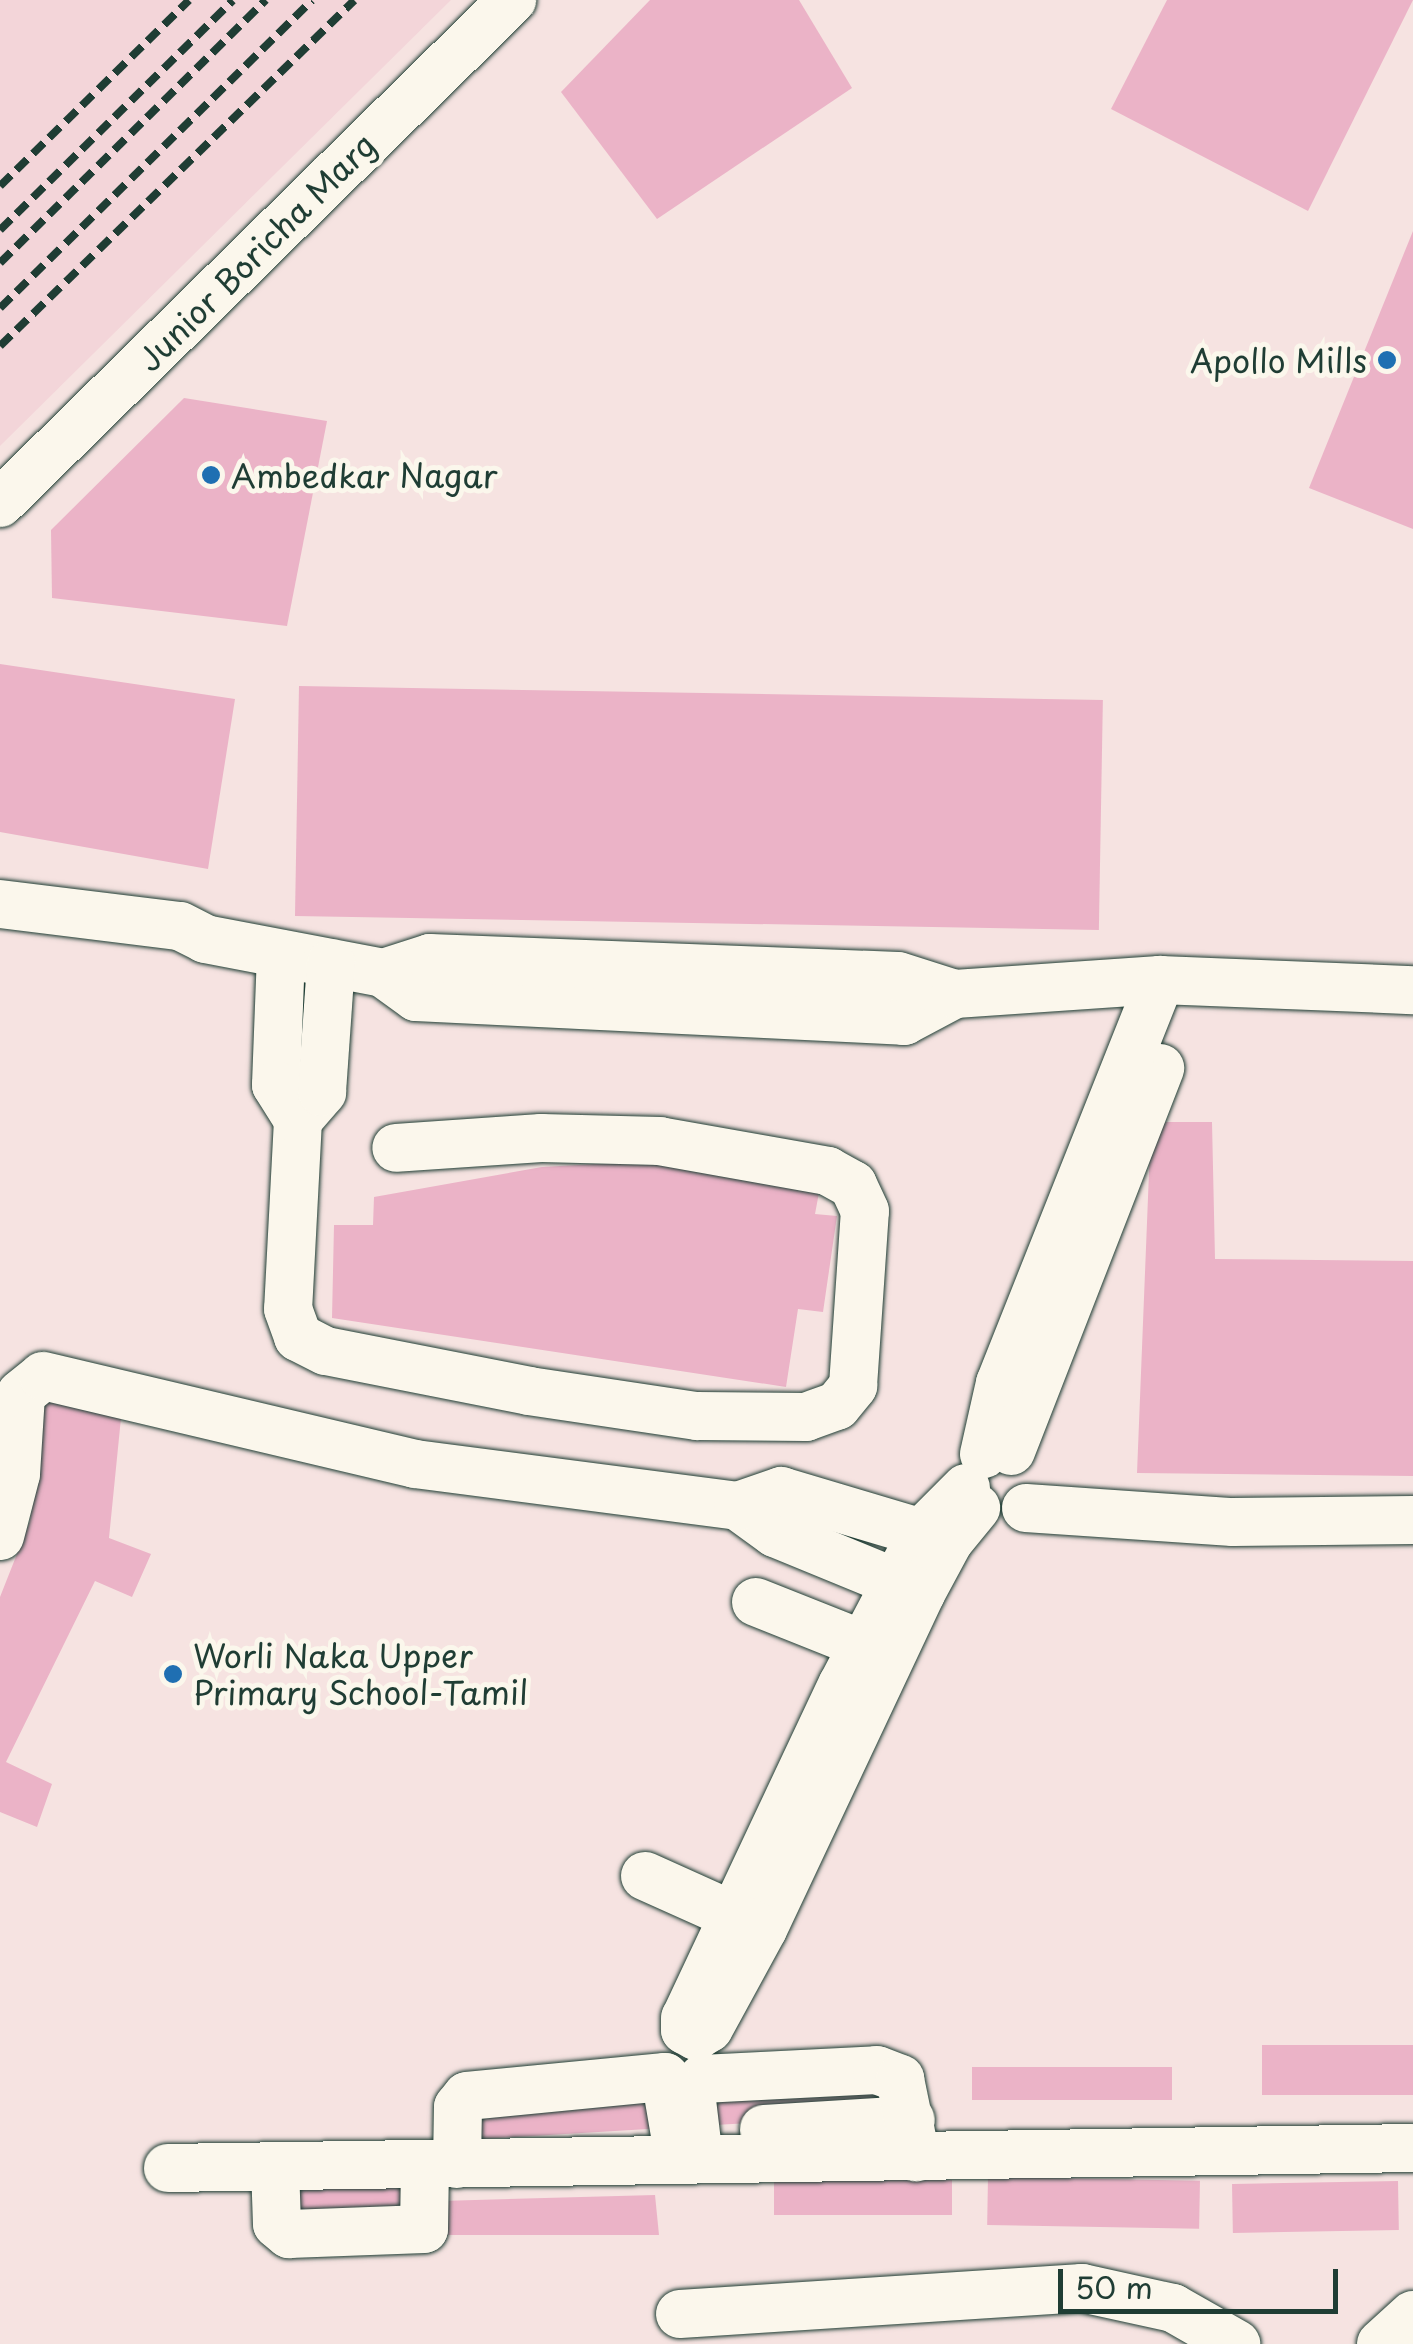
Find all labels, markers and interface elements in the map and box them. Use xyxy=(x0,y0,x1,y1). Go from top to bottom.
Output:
street label: Junior Boricha Marg xyxy=(130,126,382,378)
place label: Apollo Mills xyxy=(1190,341,1367,379)
marker: Apollo Mills xyxy=(1376,349,1398,371)
place label: Ambedkar Nagar xyxy=(231,456,500,494)
marker: Ambedkar Nagar xyxy=(200,464,222,486)
place label: Worli Naka Upper Primary School-Tamil xyxy=(193,1637,528,1712)
marker: Worli Naka Upper Primary School-Tamil xyxy=(162,1663,184,1685)
scale bar xyxy=(1063,2249,1343,2311)
text: 50 m xyxy=(1075,2264,1153,2309)

